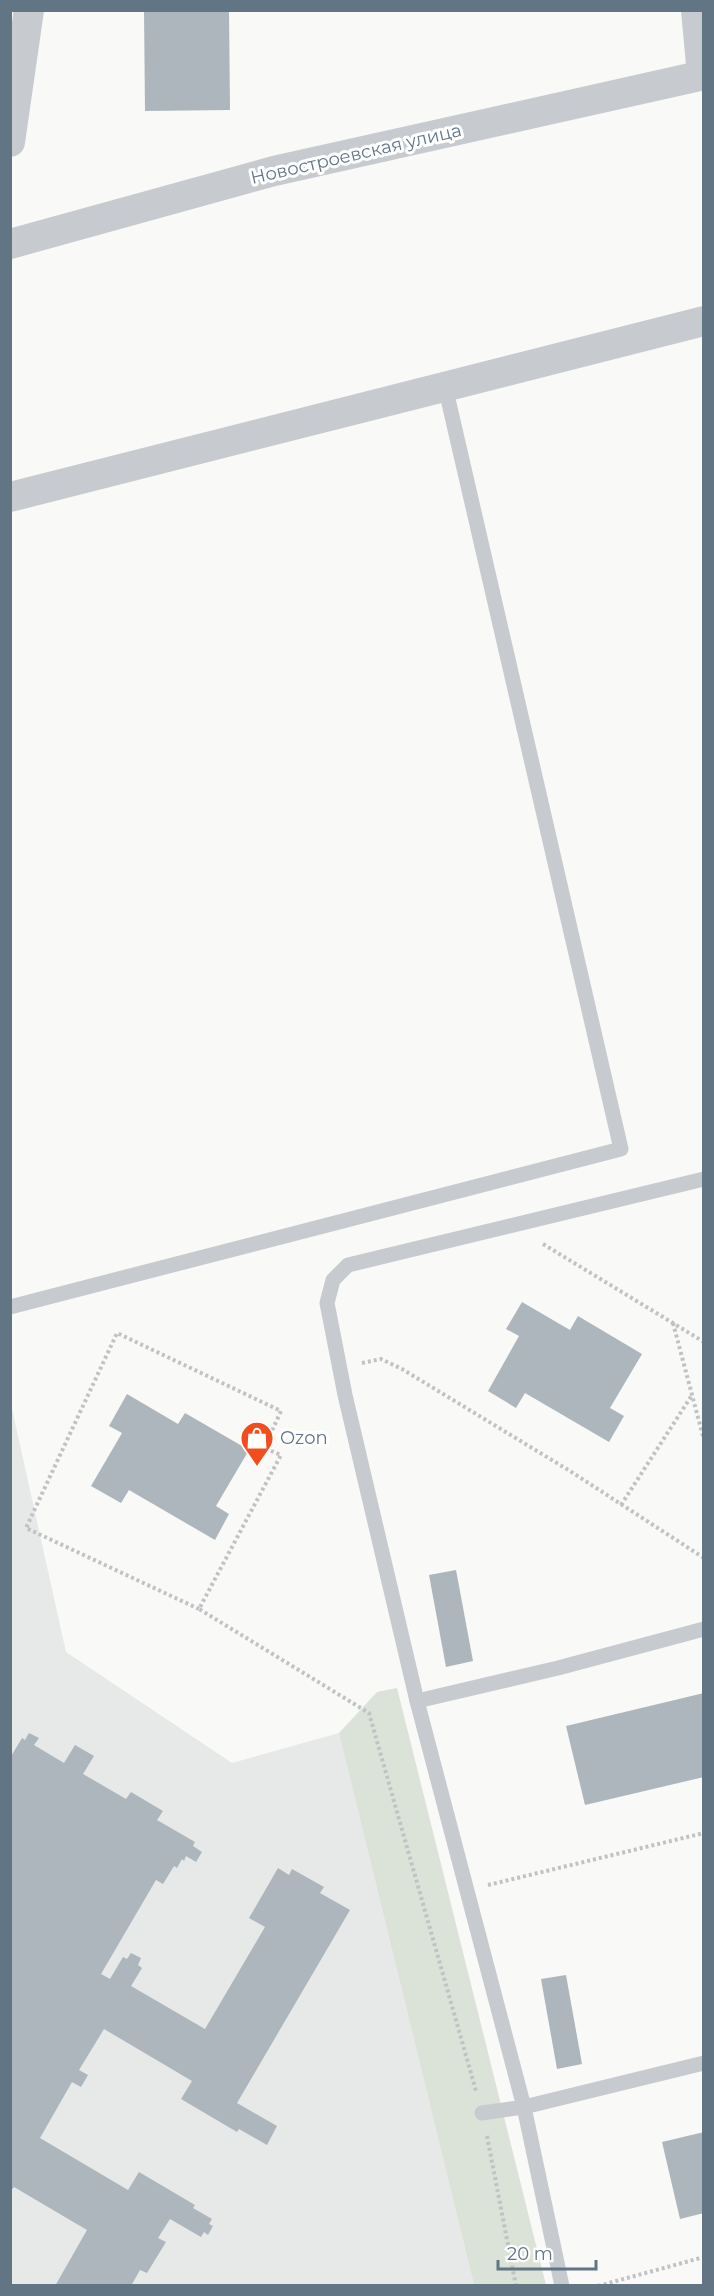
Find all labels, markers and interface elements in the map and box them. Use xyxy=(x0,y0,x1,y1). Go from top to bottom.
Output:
street label: Новостроевская улица xyxy=(248,119,464,189)
shop icon: Ozon xyxy=(239,1420,275,1467)
place label: Ozon xyxy=(280,1427,328,1449)
scale bar xyxy=(498,2233,596,2271)
text: 20 m xyxy=(507,2243,553,2265)

